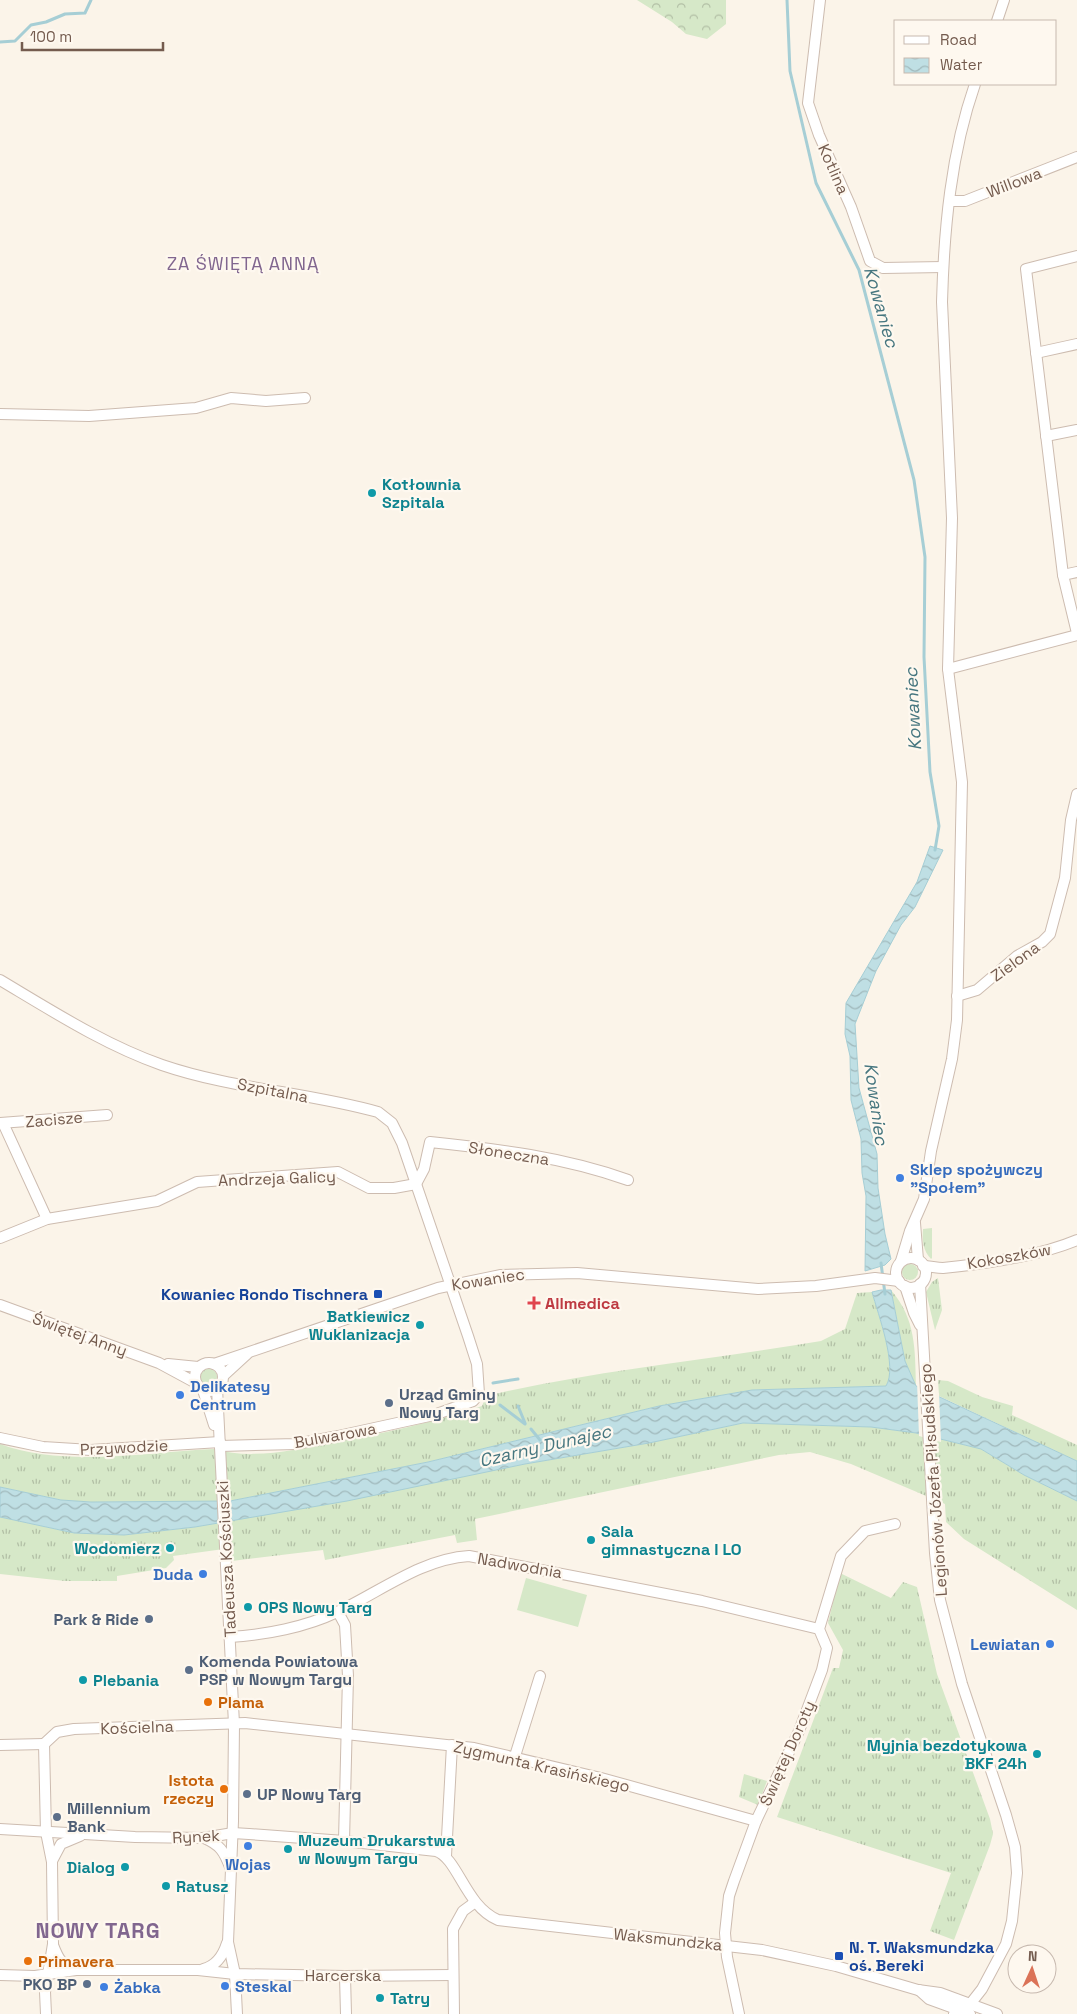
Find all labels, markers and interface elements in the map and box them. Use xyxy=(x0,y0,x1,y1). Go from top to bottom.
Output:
scale bar xyxy=(22,20,164,52)
legend xyxy=(894,20,1057,85)
text: 100 m xyxy=(30,27,72,46)
text: Road xyxy=(940,30,977,49)
text: Water xyxy=(940,55,983,74)
street label: Kotlina xyxy=(813,141,854,198)
street label: Willowa xyxy=(984,162,1045,203)
district label: ZA ŚWIĘTĄ ANNĄ xyxy=(167,252,319,275)
water label: Kowaniec xyxy=(859,264,904,351)
place label: Kotłownia Szpitala xyxy=(382,474,461,513)
marker: Kotłownia Szpitala xyxy=(366,487,378,499)
water label: Kowaniec xyxy=(899,666,926,751)
street label: Zielona xyxy=(987,937,1044,986)
water label: Kowaniec xyxy=(859,1061,894,1148)
street label: Szpitalna xyxy=(236,1073,310,1108)
street label: Zacisze xyxy=(24,1107,84,1132)
street label: Słoneczna xyxy=(467,1137,551,1170)
place label: Sklep spożywczy "Społem" xyxy=(910,1159,1043,1198)
street label: Andrzeja Galicy xyxy=(218,1166,336,1191)
marker: Sklep spożywczy "Społem" xyxy=(894,1172,906,1184)
street label: Kokoszków xyxy=(965,1239,1053,1274)
street label: Kowaniec xyxy=(450,1263,526,1296)
place label: Kowaniec Rondo Tischnera xyxy=(161,1284,368,1305)
marker: Kowaniec Rondo Tischnera xyxy=(372,1288,384,1300)
place label: Allmedica xyxy=(545,1293,620,1314)
marker: Allmedica xyxy=(527,1296,541,1310)
place label: Batkiewicz Wuklanizacja xyxy=(309,1306,410,1345)
street label: Świętej Anny xyxy=(30,1308,130,1361)
marker: Batkiewicz Wuklanizacja xyxy=(414,1319,426,1331)
street label: Legionów Józefa Piłsudskiego xyxy=(915,1363,952,1597)
place label: Delikatesy Centrum xyxy=(190,1376,270,1415)
place label: Urząd Gminy Nowy Targ xyxy=(399,1384,496,1423)
marker: Delikatesy Centrum xyxy=(174,1389,186,1401)
marker: Urząd Gminy Nowy Targ xyxy=(383,1397,395,1409)
street label: Bulwarowa xyxy=(292,1418,378,1453)
water label: Czarny Dunajec xyxy=(477,1419,614,1472)
street label: Przywodzie xyxy=(79,1435,169,1460)
street label: Tadeusza Kościuszki xyxy=(212,1480,241,1638)
place label: Sala gimnastyczna I LO xyxy=(601,1521,742,1560)
marker: Sala gimnastyczna I LO xyxy=(585,1534,597,1546)
place label: Wodomierz xyxy=(74,1538,160,1559)
marker: Wodomierz xyxy=(164,1542,176,1554)
street label: Nadwodnia xyxy=(476,1548,564,1583)
place label: Duda xyxy=(153,1564,193,1585)
marker: Duda xyxy=(197,1568,209,1580)
place label: OPS Nowy Targ xyxy=(258,1597,372,1618)
marker: OPS Nowy Targ xyxy=(242,1601,254,1613)
place label: Park & Ride xyxy=(53,1609,139,1630)
marker: Park & Ride xyxy=(143,1613,155,1625)
place label: Lewiatan xyxy=(970,1634,1040,1655)
marker: Lewiatan xyxy=(1044,1638,1056,1650)
place label: Komenda Powiatowa PSP w Nowym Targu xyxy=(199,1651,358,1690)
marker: Komenda Powiatowa PSP w Nowym Targu xyxy=(183,1664,195,1676)
place label: Plebania xyxy=(93,1670,159,1691)
marker: Plebania xyxy=(77,1674,89,1686)
place label: Plama xyxy=(218,1692,264,1713)
marker: Plama xyxy=(202,1696,214,1708)
street label: Świętej Doroty xyxy=(755,1697,820,1809)
street label: Kościelna xyxy=(100,1716,174,1739)
place label: Myjnia bezdotykowa BKF 24h xyxy=(867,1735,1027,1774)
street label: Zygmunta Krasińskiego xyxy=(452,1736,632,1797)
marker: Myjnia bezdotykowa BKF 24h xyxy=(1031,1748,1043,1760)
place label: Istota rzeczy xyxy=(163,1770,214,1809)
marker: Istota rzeczy xyxy=(218,1783,230,1795)
place label: UP Nowy Targ xyxy=(257,1784,361,1805)
marker: UP Nowy Targ xyxy=(241,1788,253,1800)
place label: Millennium Bank xyxy=(67,1798,151,1837)
marker: Millennium Bank xyxy=(51,1811,63,1823)
street label: Rynek xyxy=(172,1825,221,1848)
place label: Muzeum Drukarstwa w Nowym Targu xyxy=(298,1830,455,1869)
marker: Wojas xyxy=(242,1840,254,1852)
marker: Muzeum Drukarstwa w Nowym Targu xyxy=(282,1843,294,1855)
place label: Wojas xyxy=(225,1854,271,1875)
place label: Dialog xyxy=(67,1857,115,1878)
marker: Dialog xyxy=(119,1861,131,1873)
place label: Ratusz xyxy=(176,1876,229,1897)
marker: Ratusz xyxy=(160,1880,172,1892)
district label: NOWY TARG xyxy=(35,1917,161,1944)
street label: Waksmundzka xyxy=(612,1923,723,1956)
place label: N. T. Waksmundzka oś. Bereki xyxy=(849,1937,994,1976)
north arrow xyxy=(1007,1944,1057,1994)
text: N xyxy=(1028,1947,1038,1965)
marker: N. T. Waksmundzka oś. Bereki xyxy=(833,1950,845,1962)
place label: Primavera xyxy=(38,1951,114,1972)
marker: Primavera xyxy=(22,1955,34,1967)
street label: Harcerska xyxy=(305,1965,381,1986)
place label: PKO BP xyxy=(23,1974,77,1995)
place label: Steskal xyxy=(235,1976,292,1997)
place label: Żabka xyxy=(114,1977,161,1998)
marker: PKO BP xyxy=(81,1978,93,1990)
marker: Steskal xyxy=(219,1980,231,1992)
marker: Żabka xyxy=(98,1981,110,1993)
place label: Tatry xyxy=(390,1988,430,2009)
marker: Tatry xyxy=(374,1992,386,2004)

